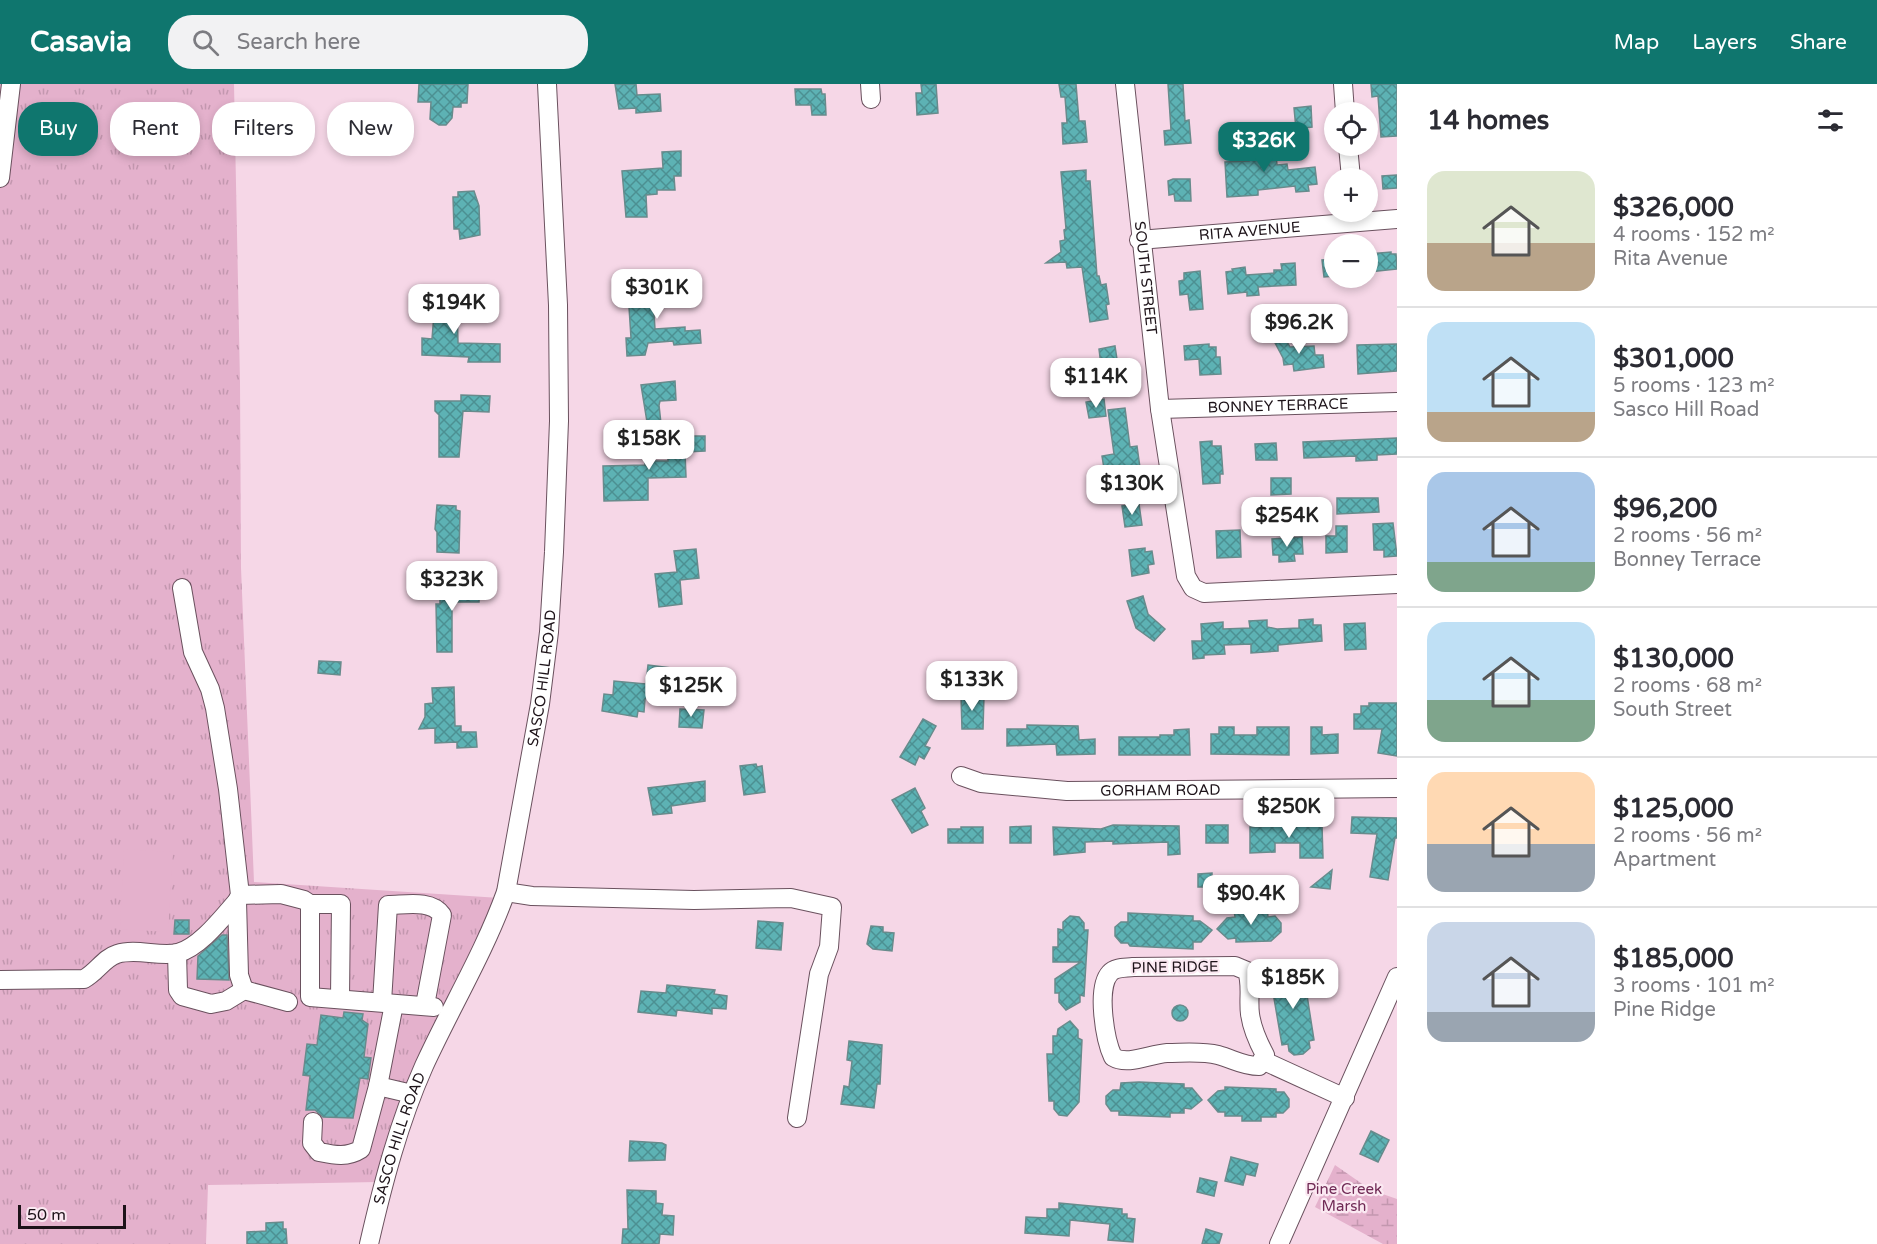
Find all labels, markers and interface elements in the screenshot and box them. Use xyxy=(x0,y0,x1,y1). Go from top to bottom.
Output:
search box xyxy=(168,15,588,69)
text: Casavia xyxy=(30,25,132,59)
icon: search xyxy=(189,26,222,59)
text: Search here xyxy=(237,29,360,55)
text: Map xyxy=(1614,30,1659,55)
text: Layers xyxy=(1692,30,1757,55)
text: Share xyxy=(1790,30,1847,55)
chip: Buy xyxy=(18,102,98,156)
chip: Rent xyxy=(110,102,200,156)
chip: Filters xyxy=(212,102,315,156)
chip: New xyxy=(327,102,414,156)
map controls xyxy=(1324,102,1378,288)
button: locate xyxy=(1324,102,1378,156)
icon: filters xyxy=(1814,104,1847,137)
text: 14 homes xyxy=(1427,105,1549,136)
pin: $326K xyxy=(1222,122,1306,173)
text: $326K xyxy=(1232,129,1296,153)
button: + xyxy=(1324,168,1378,222)
text: $326,000 xyxy=(1613,192,1734,223)
icon: home xyxy=(1475,195,1547,267)
street label: RITA AVENUE xyxy=(1198,218,1301,244)
street label: SOUTH STREET xyxy=(1131,220,1161,336)
text: 4 rooms · 152 m² xyxy=(1613,223,1775,247)
button: − xyxy=(1324,234,1378,288)
text: Rita Avenue xyxy=(1613,247,1728,271)
pin: $301K xyxy=(615,269,699,320)
text: $301K xyxy=(625,276,689,300)
pin: $194K xyxy=(412,284,496,335)
text: $194K xyxy=(422,291,486,315)
pin: $96.2K xyxy=(1250,304,1348,355)
text: $96.2K xyxy=(1265,311,1333,335)
text: $301,000 xyxy=(1613,343,1734,374)
icon: home xyxy=(1475,346,1547,418)
pin: $114K xyxy=(1054,358,1138,409)
text: $114K xyxy=(1064,365,1128,389)
text: 5 rooms · 123 m² xyxy=(1613,374,1775,398)
street label: BONNEY TERRACE xyxy=(1207,394,1349,417)
text: Sasco Hill Road xyxy=(1613,398,1759,422)
pin: $158K xyxy=(607,420,691,471)
text: $158K xyxy=(617,427,681,451)
pin: $130K xyxy=(1090,465,1174,516)
text: $130K xyxy=(1100,472,1164,496)
text: $96,200 xyxy=(1613,493,1717,524)
icon: home xyxy=(1475,496,1547,568)
pin: $254K xyxy=(1245,497,1329,548)
text: $254K xyxy=(1255,504,1319,528)
text: 2 rooms · 56 m² xyxy=(1613,524,1762,548)
text: Bonney Terrace xyxy=(1613,548,1761,572)
pin: $323K xyxy=(410,561,494,612)
text: $323K xyxy=(420,568,484,592)
street label: SASCO HILL ROAD xyxy=(523,609,559,748)
text: $130,000 xyxy=(1613,643,1734,674)
icon: home xyxy=(1475,646,1547,718)
pin: $133K xyxy=(930,661,1014,712)
pin: $125K xyxy=(649,667,733,718)
text: $133K xyxy=(940,668,1004,692)
text: $125K xyxy=(659,674,723,698)
text: 2 rooms · 68 m² xyxy=(1613,674,1762,698)
text: South Street xyxy=(1613,698,1732,722)
street label: GORHAM ROAD xyxy=(1100,781,1221,800)
pin: $250K xyxy=(1247,788,1331,839)
text: $125,000 xyxy=(1613,793,1733,824)
text: $250K xyxy=(1257,795,1321,819)
icon: home xyxy=(1475,796,1547,868)
text: 2 rooms · 56 m² xyxy=(1613,824,1762,848)
text: Apartment xyxy=(1613,848,1716,872)
pin: $90.4K xyxy=(1202,875,1300,926)
text: $90.4K xyxy=(1217,882,1285,906)
text: $185,000 xyxy=(1613,943,1733,974)
icon: home xyxy=(1475,946,1547,1018)
street label: PINE RIDGE xyxy=(1131,957,1219,977)
pin: $185K xyxy=(1251,959,1335,1010)
text: $185K xyxy=(1261,966,1325,990)
text: 3 rooms · 101 m² xyxy=(1613,974,1775,998)
text: Pine Ridge xyxy=(1613,998,1716,1022)
street label: SASCO HILL ROAD xyxy=(370,1070,429,1206)
park label: Pine Creek Marsh xyxy=(1306,1180,1382,1215)
scale bar xyxy=(18,1202,126,1230)
text: 50 m xyxy=(27,1205,66,1225)

